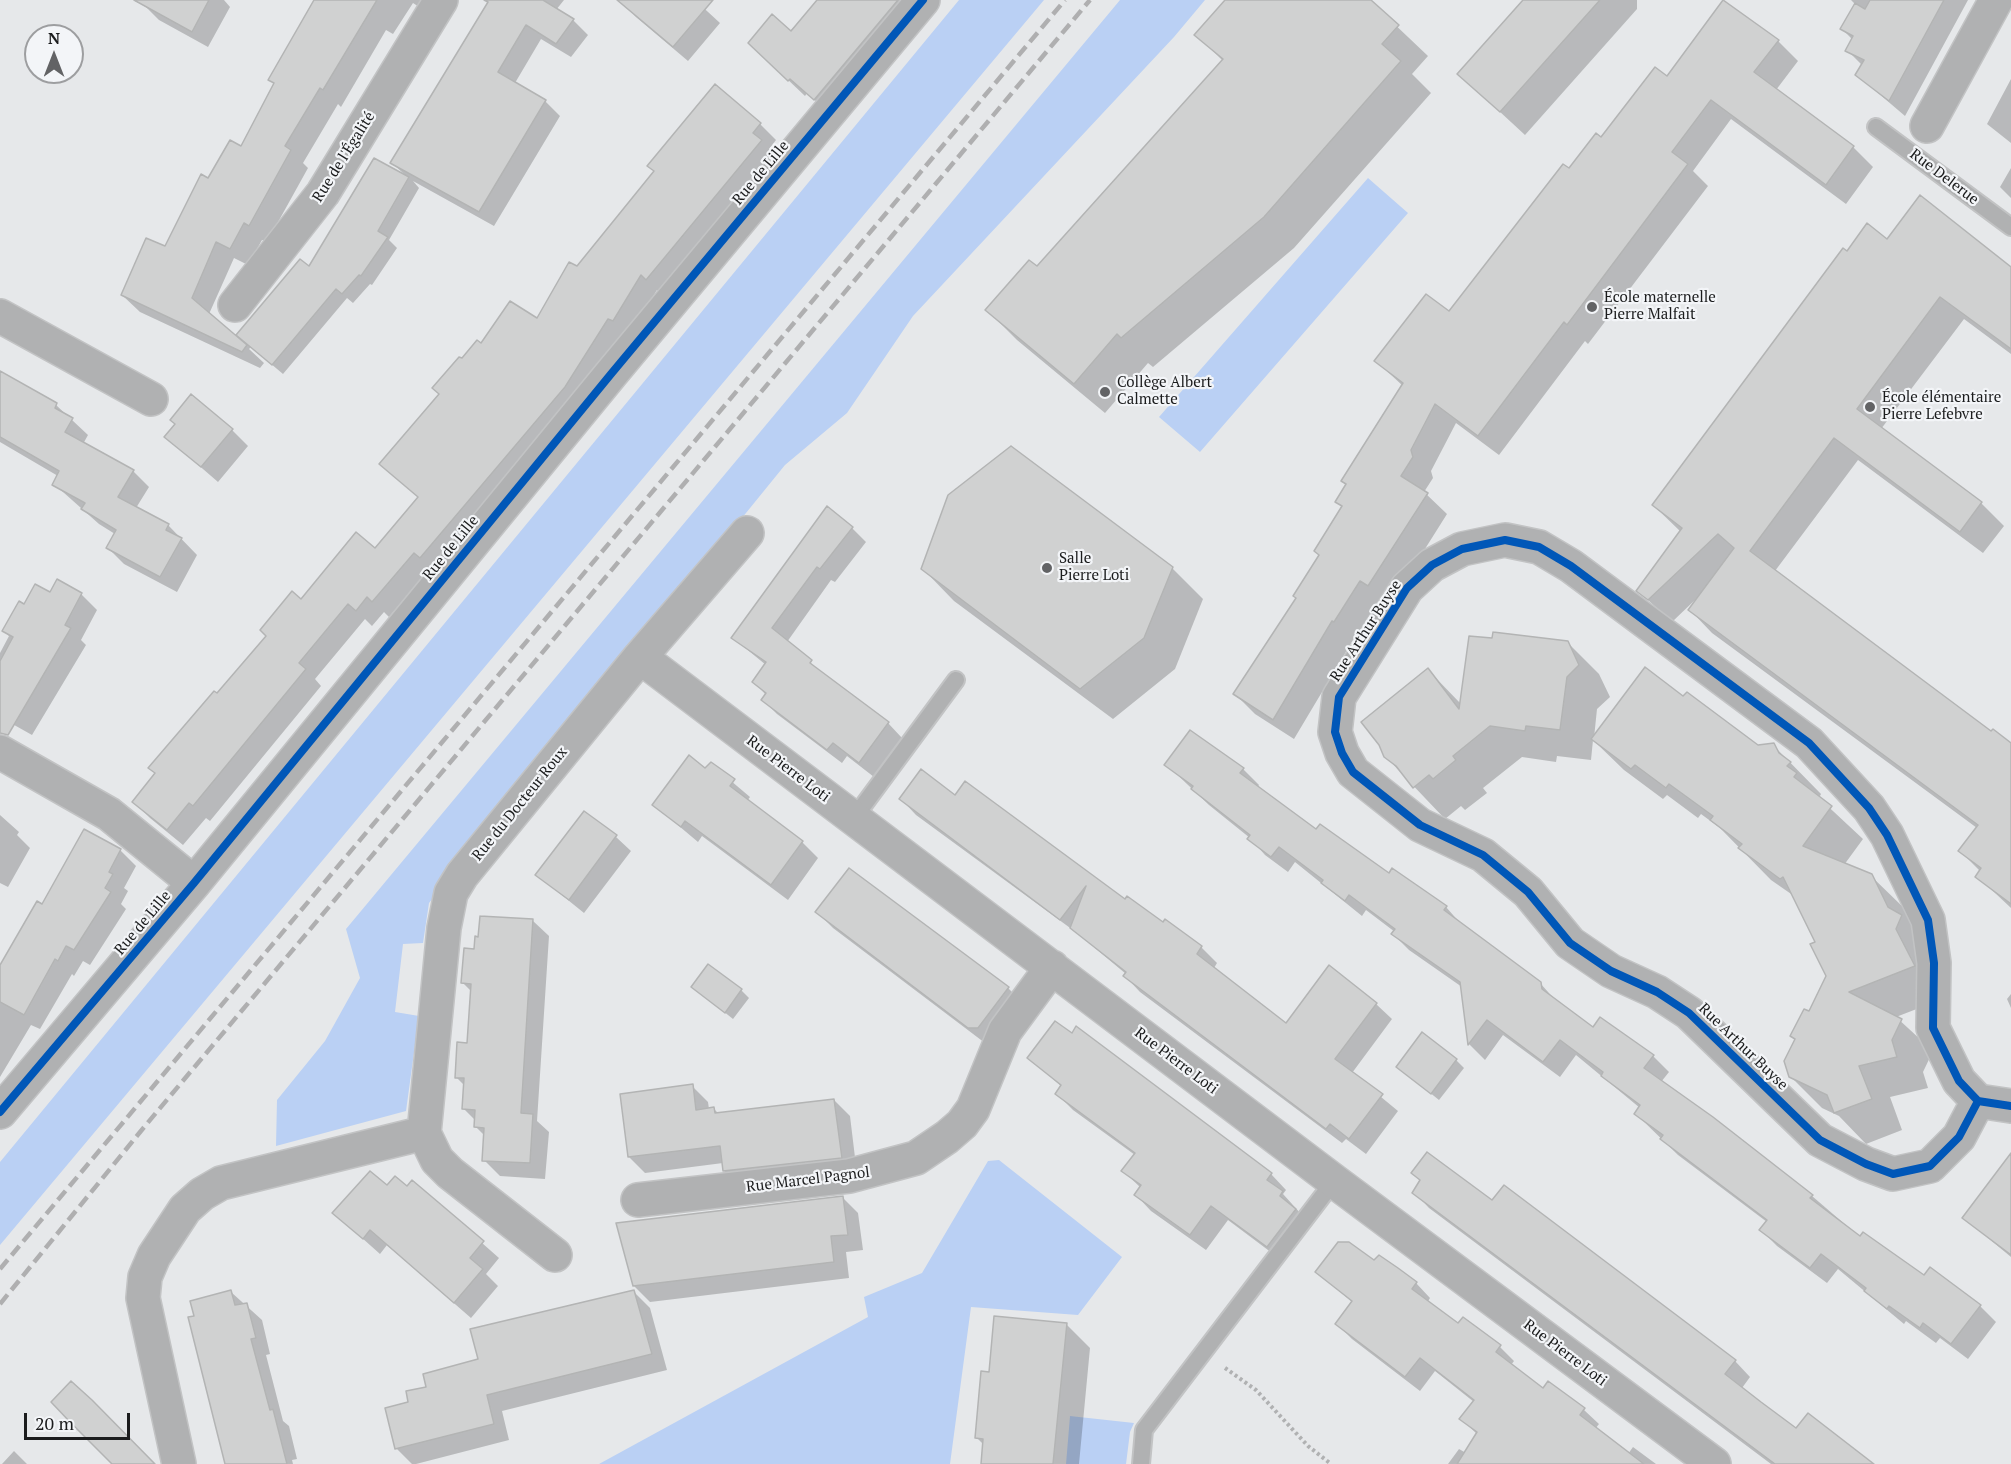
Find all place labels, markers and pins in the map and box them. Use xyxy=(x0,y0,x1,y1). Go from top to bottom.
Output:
place label: École maternelle Pierre Malfait xyxy=(1604,289,1716,324)
marker: École maternelle Pierre Malfait xyxy=(1585,300,1599,314)
place label: Collège Albert Calmette xyxy=(1117,374,1212,409)
marker: Collège Albert Calmette xyxy=(1098,385,1112,399)
place label: École élémentaire Pierre Lefebvre xyxy=(1882,389,2001,424)
marker: École élémentaire Pierre Lefebvre xyxy=(1863,400,1877,414)
place label: Salle Pierre Loti xyxy=(1059,550,1129,585)
marker: Salle Pierre Loti xyxy=(1040,561,1054,575)

